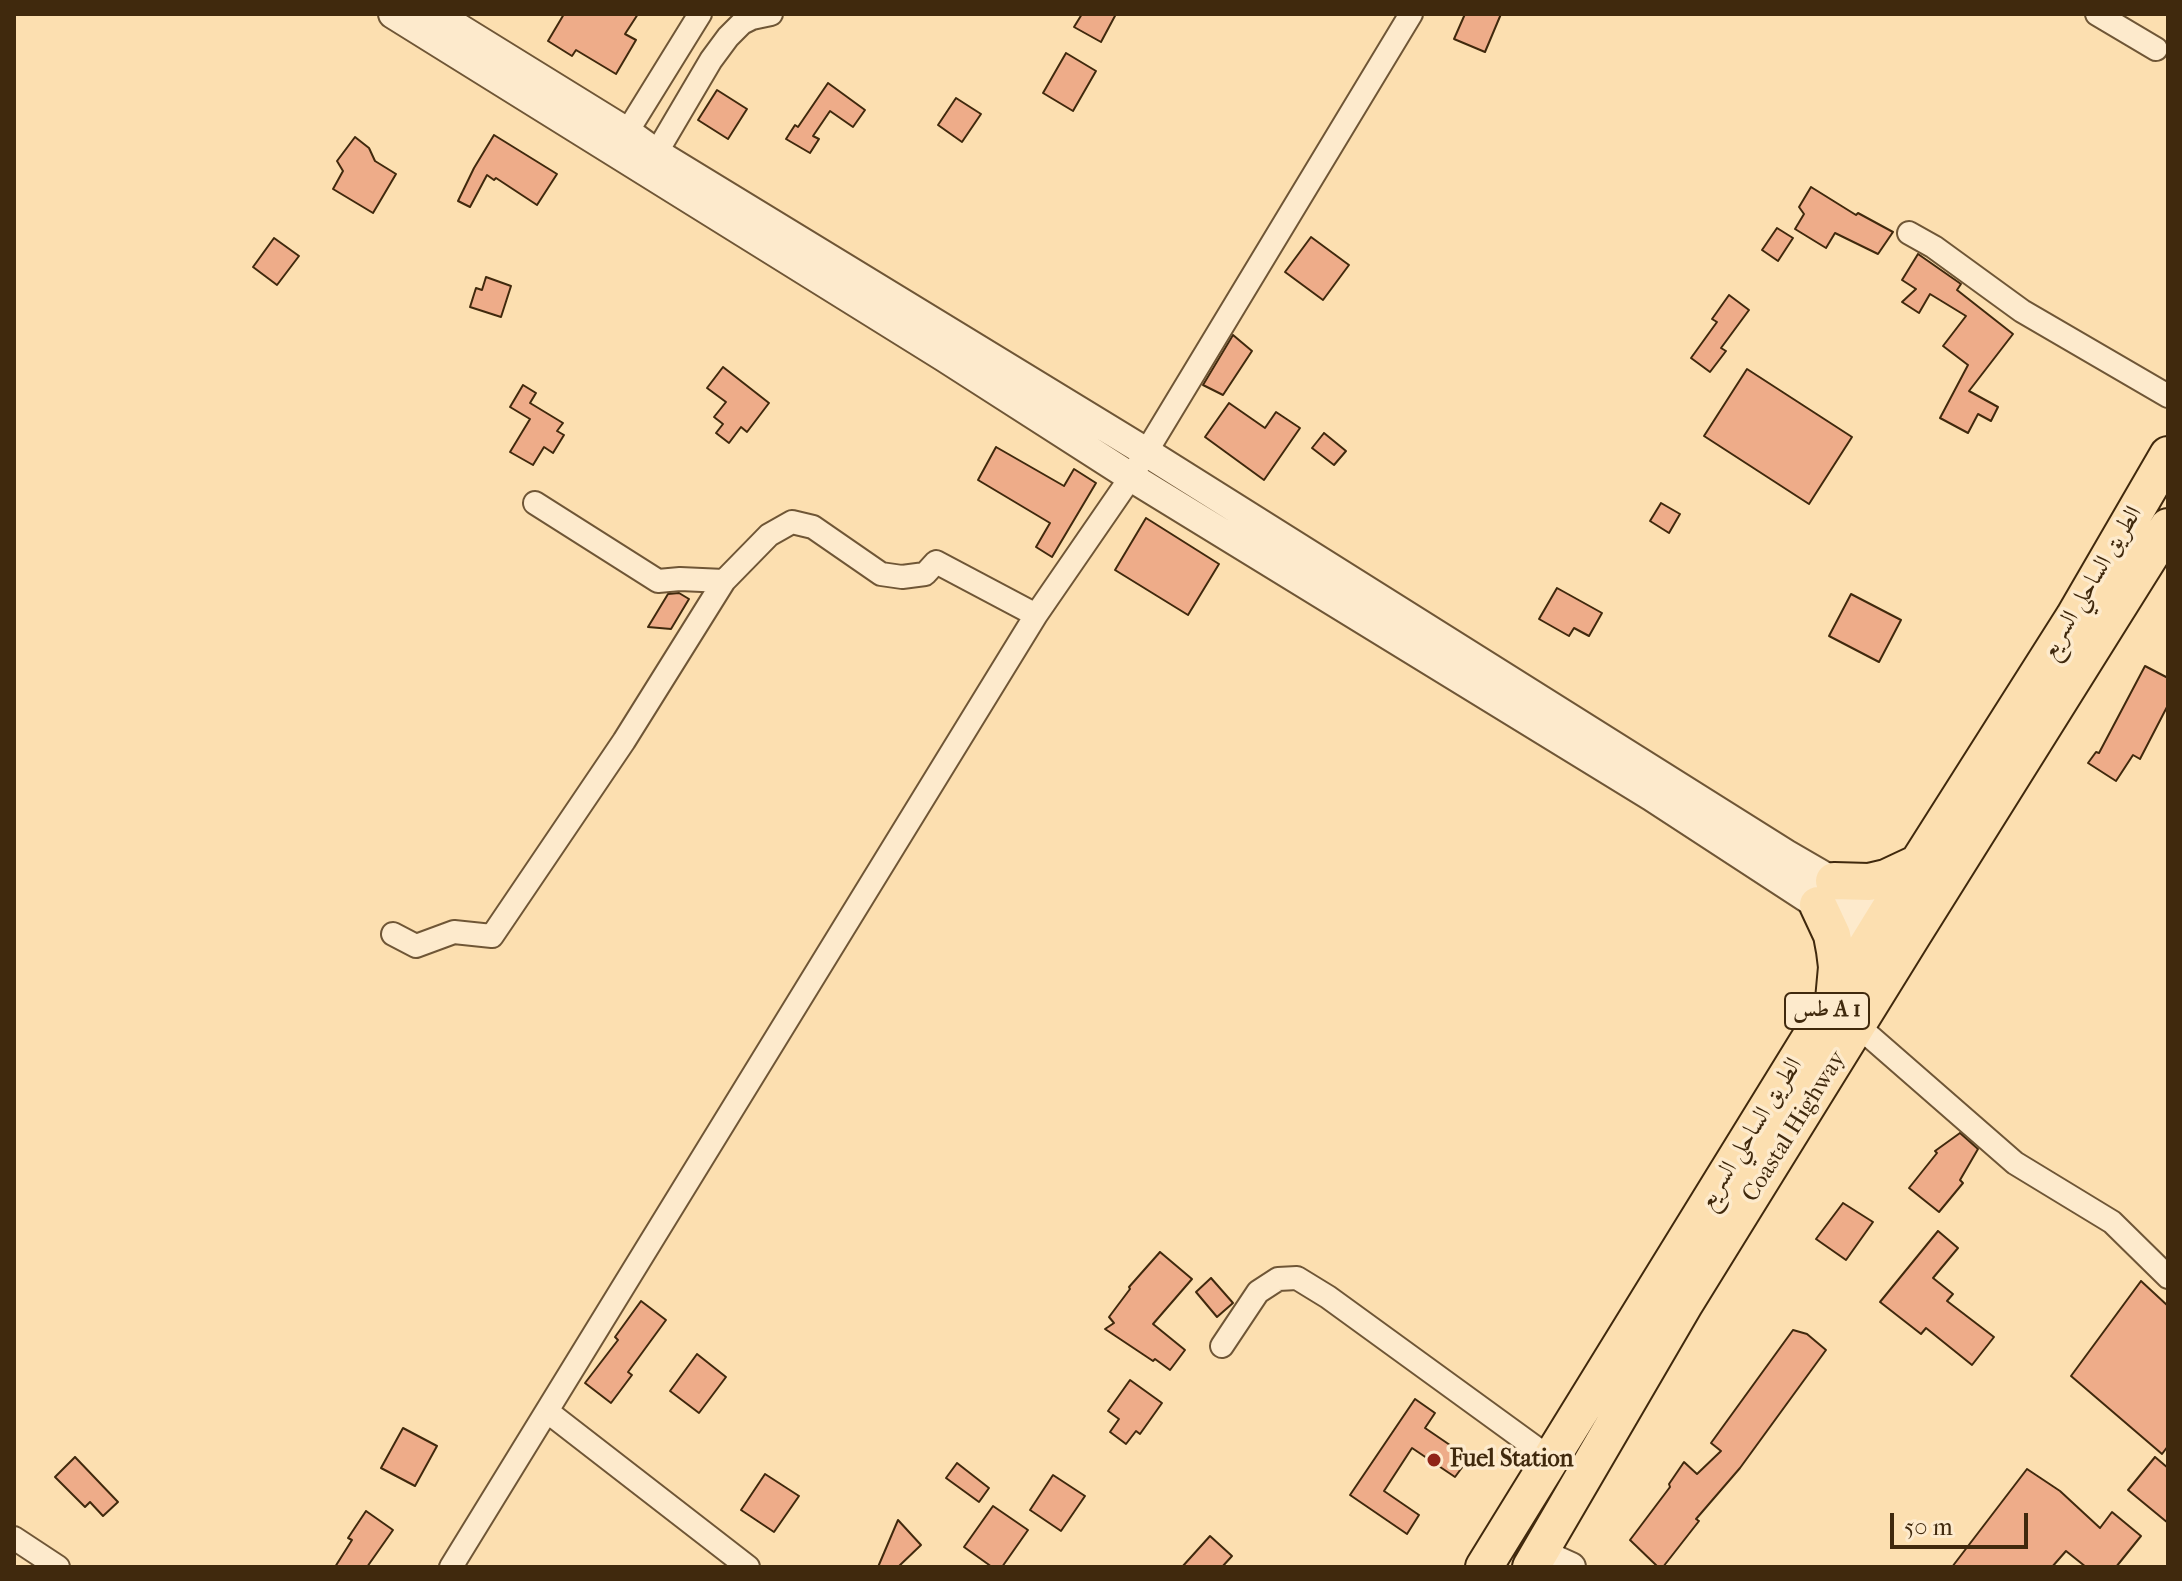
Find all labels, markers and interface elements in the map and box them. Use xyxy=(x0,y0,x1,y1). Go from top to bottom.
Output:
street label: الطريق الساحلي السريع xyxy=(2035,501,2149,665)
road number: طس A 1 xyxy=(1785,993,1869,1029)
street label: Coastal Highway xyxy=(1737,1046,1853,1208)
street label: الطريق الساحلي السريع xyxy=(1693,1053,1809,1215)
place label: Fuel Station xyxy=(1450,1446,1573,1474)
marker: Fuel Station xyxy=(1425,1451,1443,1469)
scale bar xyxy=(1894,1497,2032,1547)
text: 50 m xyxy=(1904,1513,1953,1541)

